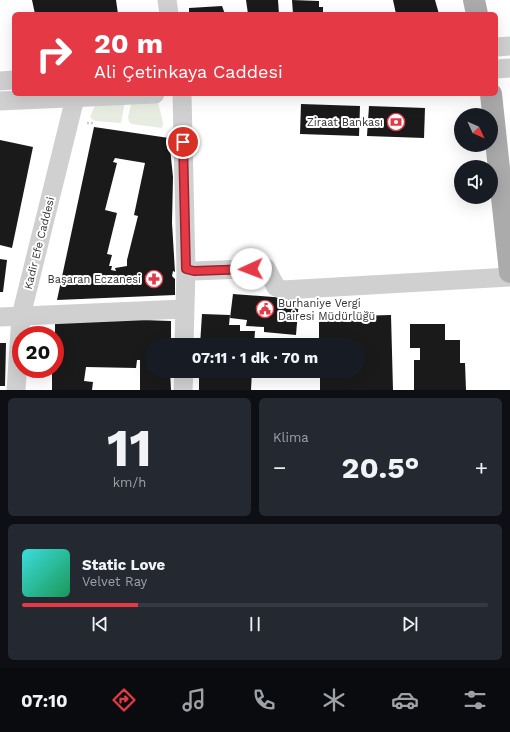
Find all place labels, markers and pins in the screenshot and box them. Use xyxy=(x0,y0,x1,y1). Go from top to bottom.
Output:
bank icon: Ziraat Bankası xyxy=(386,112,406,132)
place label: Ziraat Bankası xyxy=(307,116,383,129)
pin xyxy=(166,125,200,159)
pharmacy icon: Başaran Eczanesi xyxy=(144,269,164,289)
place label: Başaran Eczanesi xyxy=(48,273,141,286)
place label: Burhaniye Vergi Dairesi Müdürlüğü xyxy=(278,297,375,323)
public building icon: Burhaniye Vergi Dairesi Müdürlüğü xyxy=(255,299,275,319)

